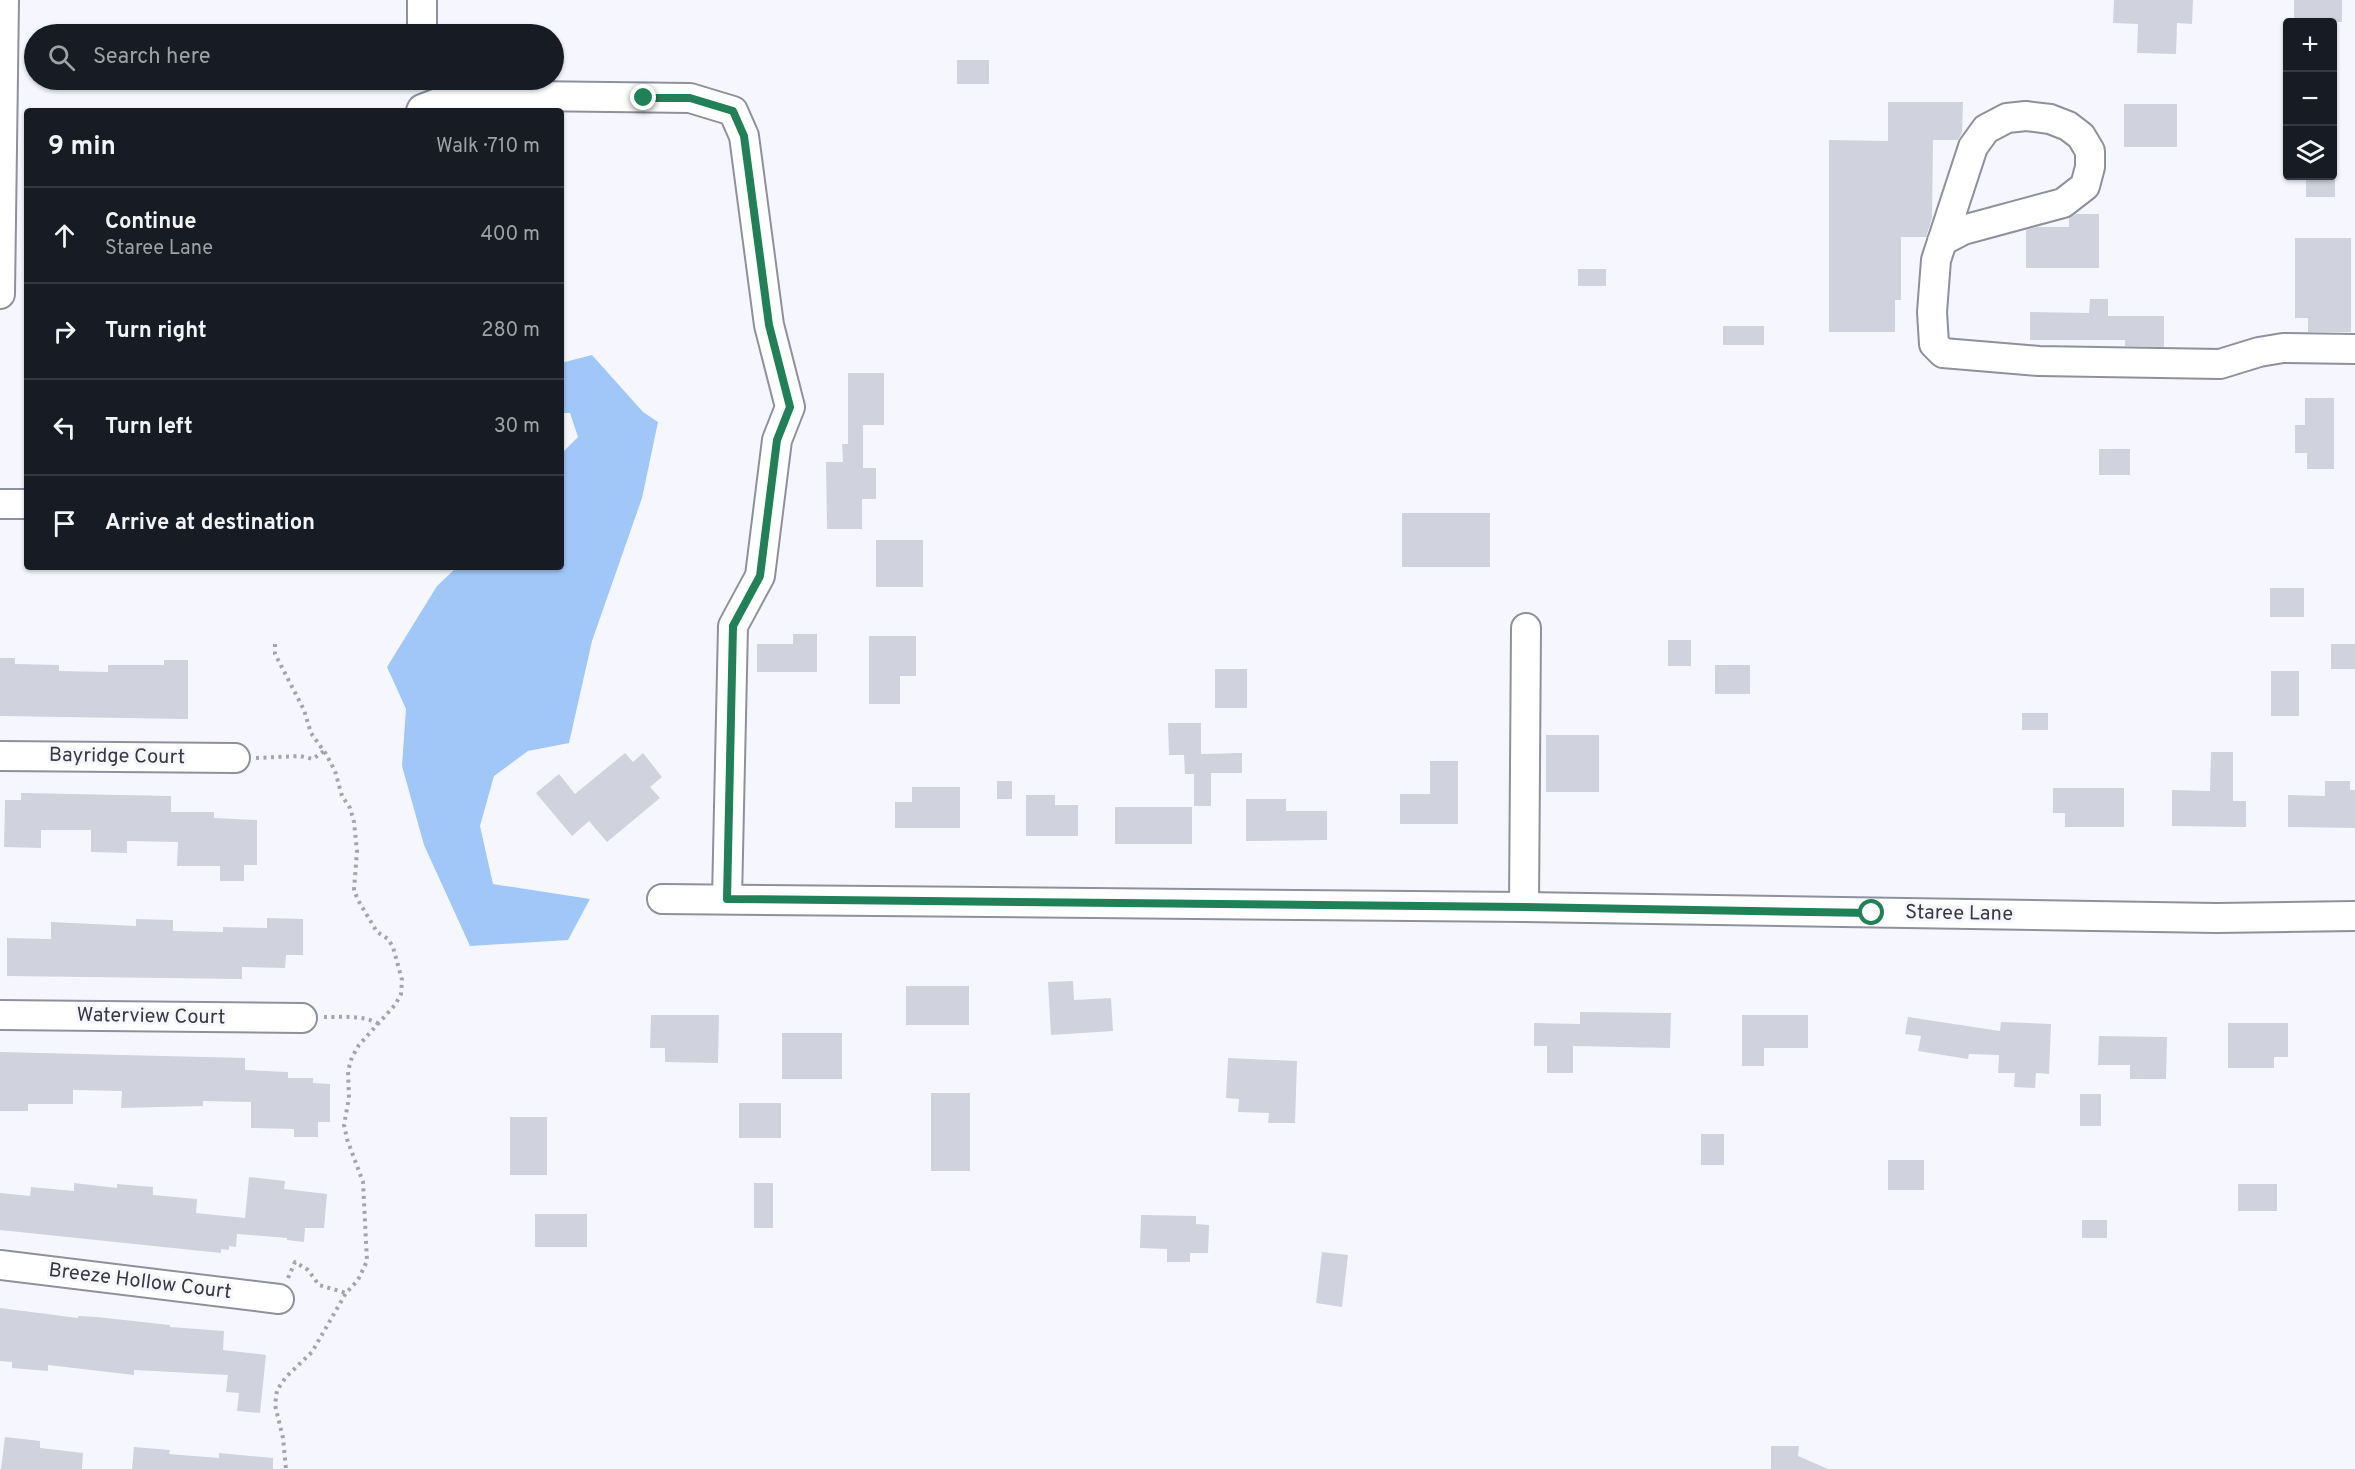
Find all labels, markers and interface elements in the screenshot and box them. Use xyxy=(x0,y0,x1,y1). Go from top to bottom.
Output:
map controls xyxy=(2283,18,2337,180)
button: + xyxy=(2283,18,2337,72)
search box xyxy=(24,24,564,90)
icon: search xyxy=(45,41,78,74)
text: Search here xyxy=(93,44,211,71)
button: − xyxy=(2283,72,2337,126)
route end xyxy=(630,84,656,110)
button: layers xyxy=(2283,126,2337,180)
text: 9 min xyxy=(48,131,116,164)
text: Walk · 710 m xyxy=(436,134,540,160)
text: Continue xyxy=(105,209,196,236)
icon: ahead xyxy=(48,219,81,252)
text: 400 m xyxy=(480,222,540,248)
text: Staree Lane xyxy=(105,236,213,262)
icon: right xyxy=(48,315,81,348)
text: Turn right xyxy=(105,318,207,345)
text: 280 m xyxy=(481,318,540,344)
icon: left xyxy=(48,411,81,444)
text: Turn left xyxy=(105,414,193,441)
text: 30 m xyxy=(494,414,540,440)
icon: arrive xyxy=(48,507,81,540)
text: Arrive at destination xyxy=(105,510,315,537)
street label: Bayridge Court xyxy=(49,743,185,771)
route start xyxy=(1858,899,1884,925)
street label: Staree Lane xyxy=(1905,900,2013,928)
street label: Waterview Court xyxy=(76,1003,226,1031)
street label: Breeze Hollow Court xyxy=(47,1258,233,1306)

